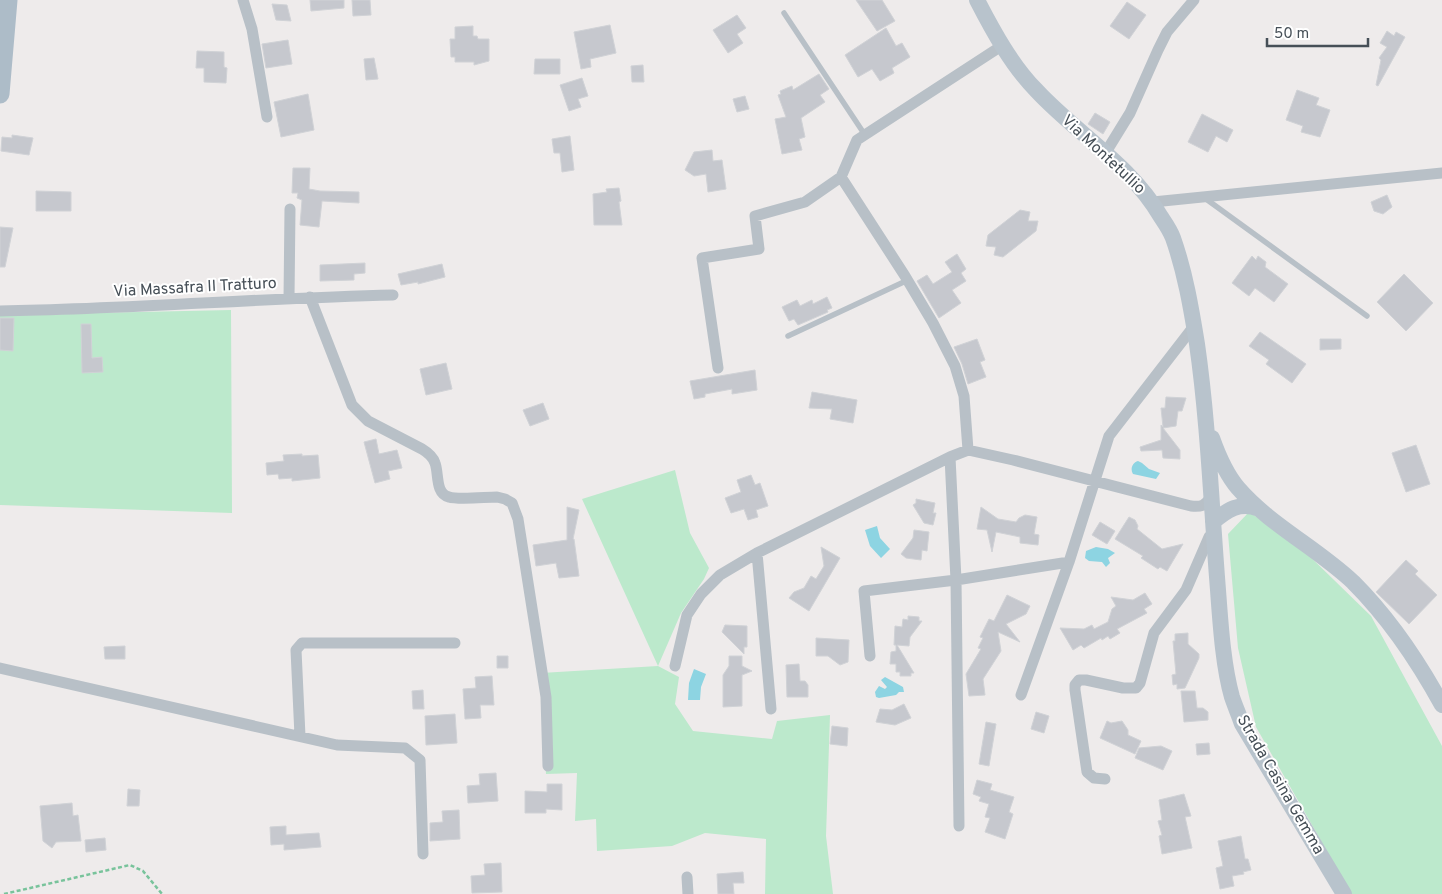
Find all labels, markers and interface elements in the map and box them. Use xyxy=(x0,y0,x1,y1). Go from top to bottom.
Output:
scale bar xyxy=(1267,15,1368,47)
text: 50 m xyxy=(1274,25,1309,44)
street label: Via Montetullio xyxy=(1057,111,1149,199)
street label: Via Massafra II Tratturo xyxy=(113,274,277,302)
street label: Strada Casina Gemma xyxy=(1232,712,1328,858)

